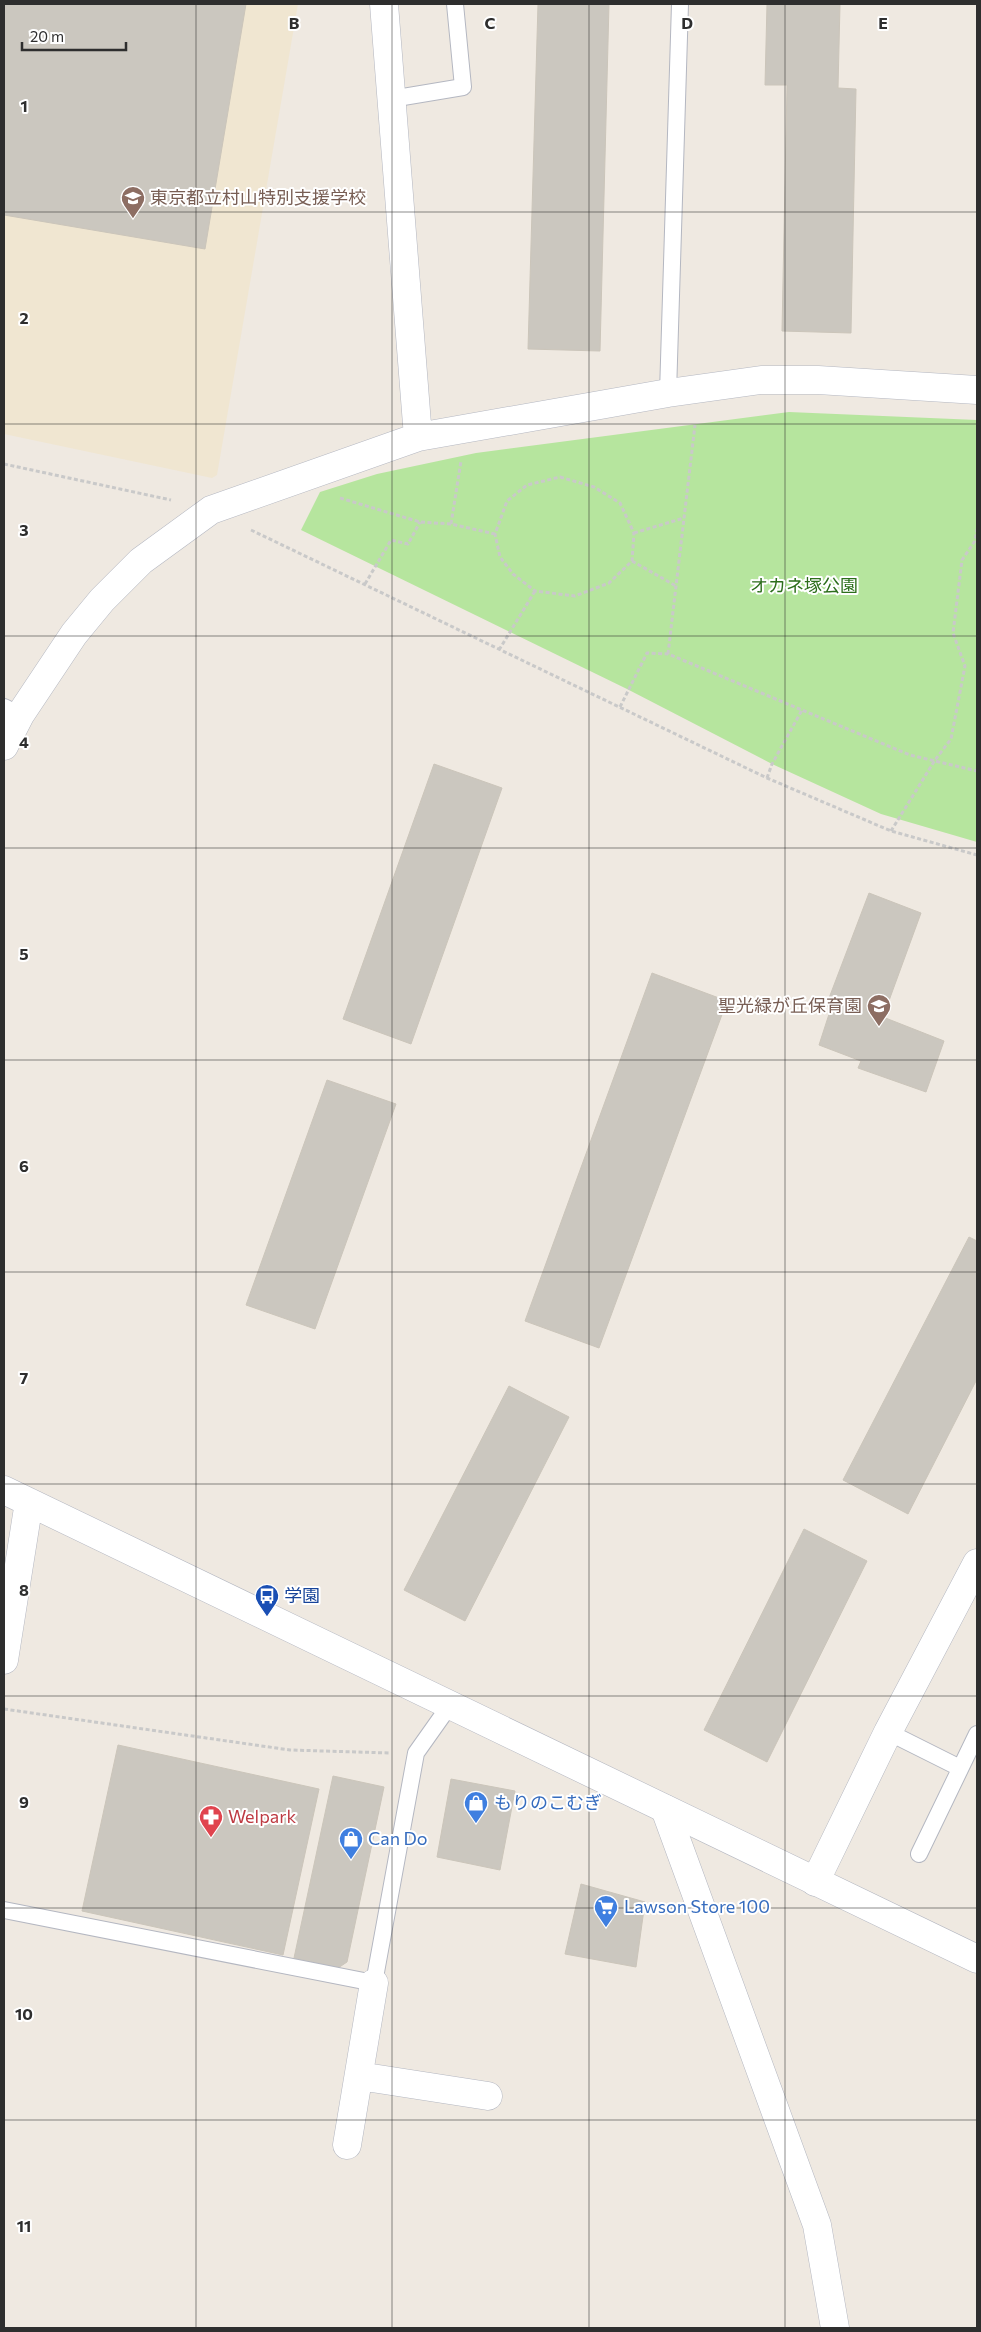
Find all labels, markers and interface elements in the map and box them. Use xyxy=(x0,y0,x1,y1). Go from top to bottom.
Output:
text: B xyxy=(289,13,300,32)
text: C xyxy=(485,13,496,32)
text: D xyxy=(681,13,693,32)
text: E xyxy=(878,13,888,32)
scale bar xyxy=(22,20,126,52)
text: 20 m xyxy=(30,27,64,45)
text: 1 xyxy=(20,96,28,115)
school or university icon: 東京都立村山特別支援学校 xyxy=(120,185,146,219)
place label: 東京都立村山特別支援学校 xyxy=(150,186,366,208)
text: 2 xyxy=(19,308,29,327)
text: 3 xyxy=(19,520,29,539)
park label: オカネ塚公園 xyxy=(750,574,858,596)
text: 4 xyxy=(19,732,29,751)
text: 5 xyxy=(19,944,29,963)
school or university icon: 聖光緑が丘保育園 xyxy=(866,993,892,1027)
place label: 聖光緑が丘保育園 xyxy=(718,994,862,1016)
text: 6 xyxy=(19,1156,29,1175)
text: 7 xyxy=(20,1368,29,1387)
text: 8 xyxy=(19,1580,29,1599)
bus stop icon: 学園 xyxy=(254,1583,280,1617)
place label: 学園 xyxy=(284,1584,320,1606)
shop icon: もりのこむぎ xyxy=(463,1790,489,1824)
place label: もりのこむぎ xyxy=(494,1791,602,1813)
text: 9 xyxy=(19,1792,29,1811)
pharmacy icon: Welpark xyxy=(198,1804,224,1838)
place label: Welpark xyxy=(228,1805,296,1827)
shop icon: Can Do xyxy=(338,1826,364,1860)
place label: Can Do xyxy=(368,1827,428,1849)
supermarket icon: Lawson Store 100 xyxy=(593,1894,619,1928)
place label: Lawson Store 100 xyxy=(624,1895,770,1917)
text: 10 xyxy=(15,2004,33,2023)
text: 11 xyxy=(17,2216,31,2235)

